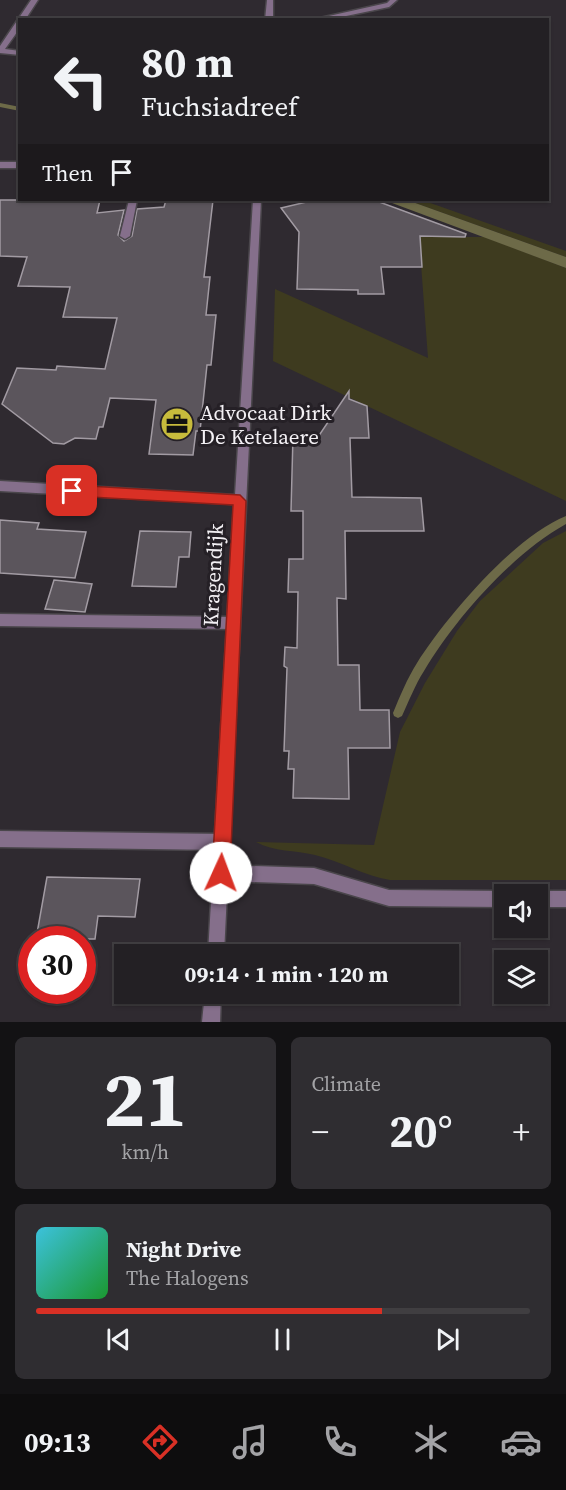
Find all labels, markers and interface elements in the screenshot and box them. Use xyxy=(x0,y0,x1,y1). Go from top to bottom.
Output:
text: 80 m xyxy=(141,33,234,91)
icon: left xyxy=(42,42,120,120)
text: Fuchsiadreef xyxy=(141,88,297,125)
icon: arrive xyxy=(105,156,138,189)
text: Then xyxy=(42,158,93,188)
place label: Advocaat Dirk De Ketelaere xyxy=(200,398,332,451)
office icon: Advocaat Dirk De Ketelaere xyxy=(159,406,195,442)
pin xyxy=(46,465,97,516)
icon: arrive xyxy=(55,474,88,507)
street label: Kragendijk xyxy=(196,522,230,627)
position arrow xyxy=(189,841,253,905)
map controls xyxy=(494,884,548,1004)
button: sound xyxy=(494,884,548,938)
speed limit sign: 30 xyxy=(18,926,96,1004)
button: layers xyxy=(494,950,548,1004)
text: 09:14 · 1 min · 120 m xyxy=(185,959,388,989)
text: 21 xyxy=(103,1045,188,1152)
text: Climate xyxy=(312,1070,381,1098)
text: 20° xyxy=(389,1100,453,1162)
text: − xyxy=(312,1109,329,1154)
text: + xyxy=(512,1109,530,1154)
text: km/h xyxy=(121,1138,169,1166)
text: Night Drive xyxy=(126,1234,241,1264)
text: The Halogens xyxy=(126,1264,249,1292)
icon: previous xyxy=(102,1323,135,1356)
icon: pause xyxy=(266,1323,299,1356)
icon: next xyxy=(431,1323,464,1356)
icon: directions xyxy=(139,1421,181,1463)
icon: music xyxy=(229,1421,271,1463)
icon: phone xyxy=(319,1421,361,1463)
icon: climate xyxy=(410,1421,452,1463)
icon: car xyxy=(500,1421,542,1463)
text: 09:13 xyxy=(24,1424,91,1461)

